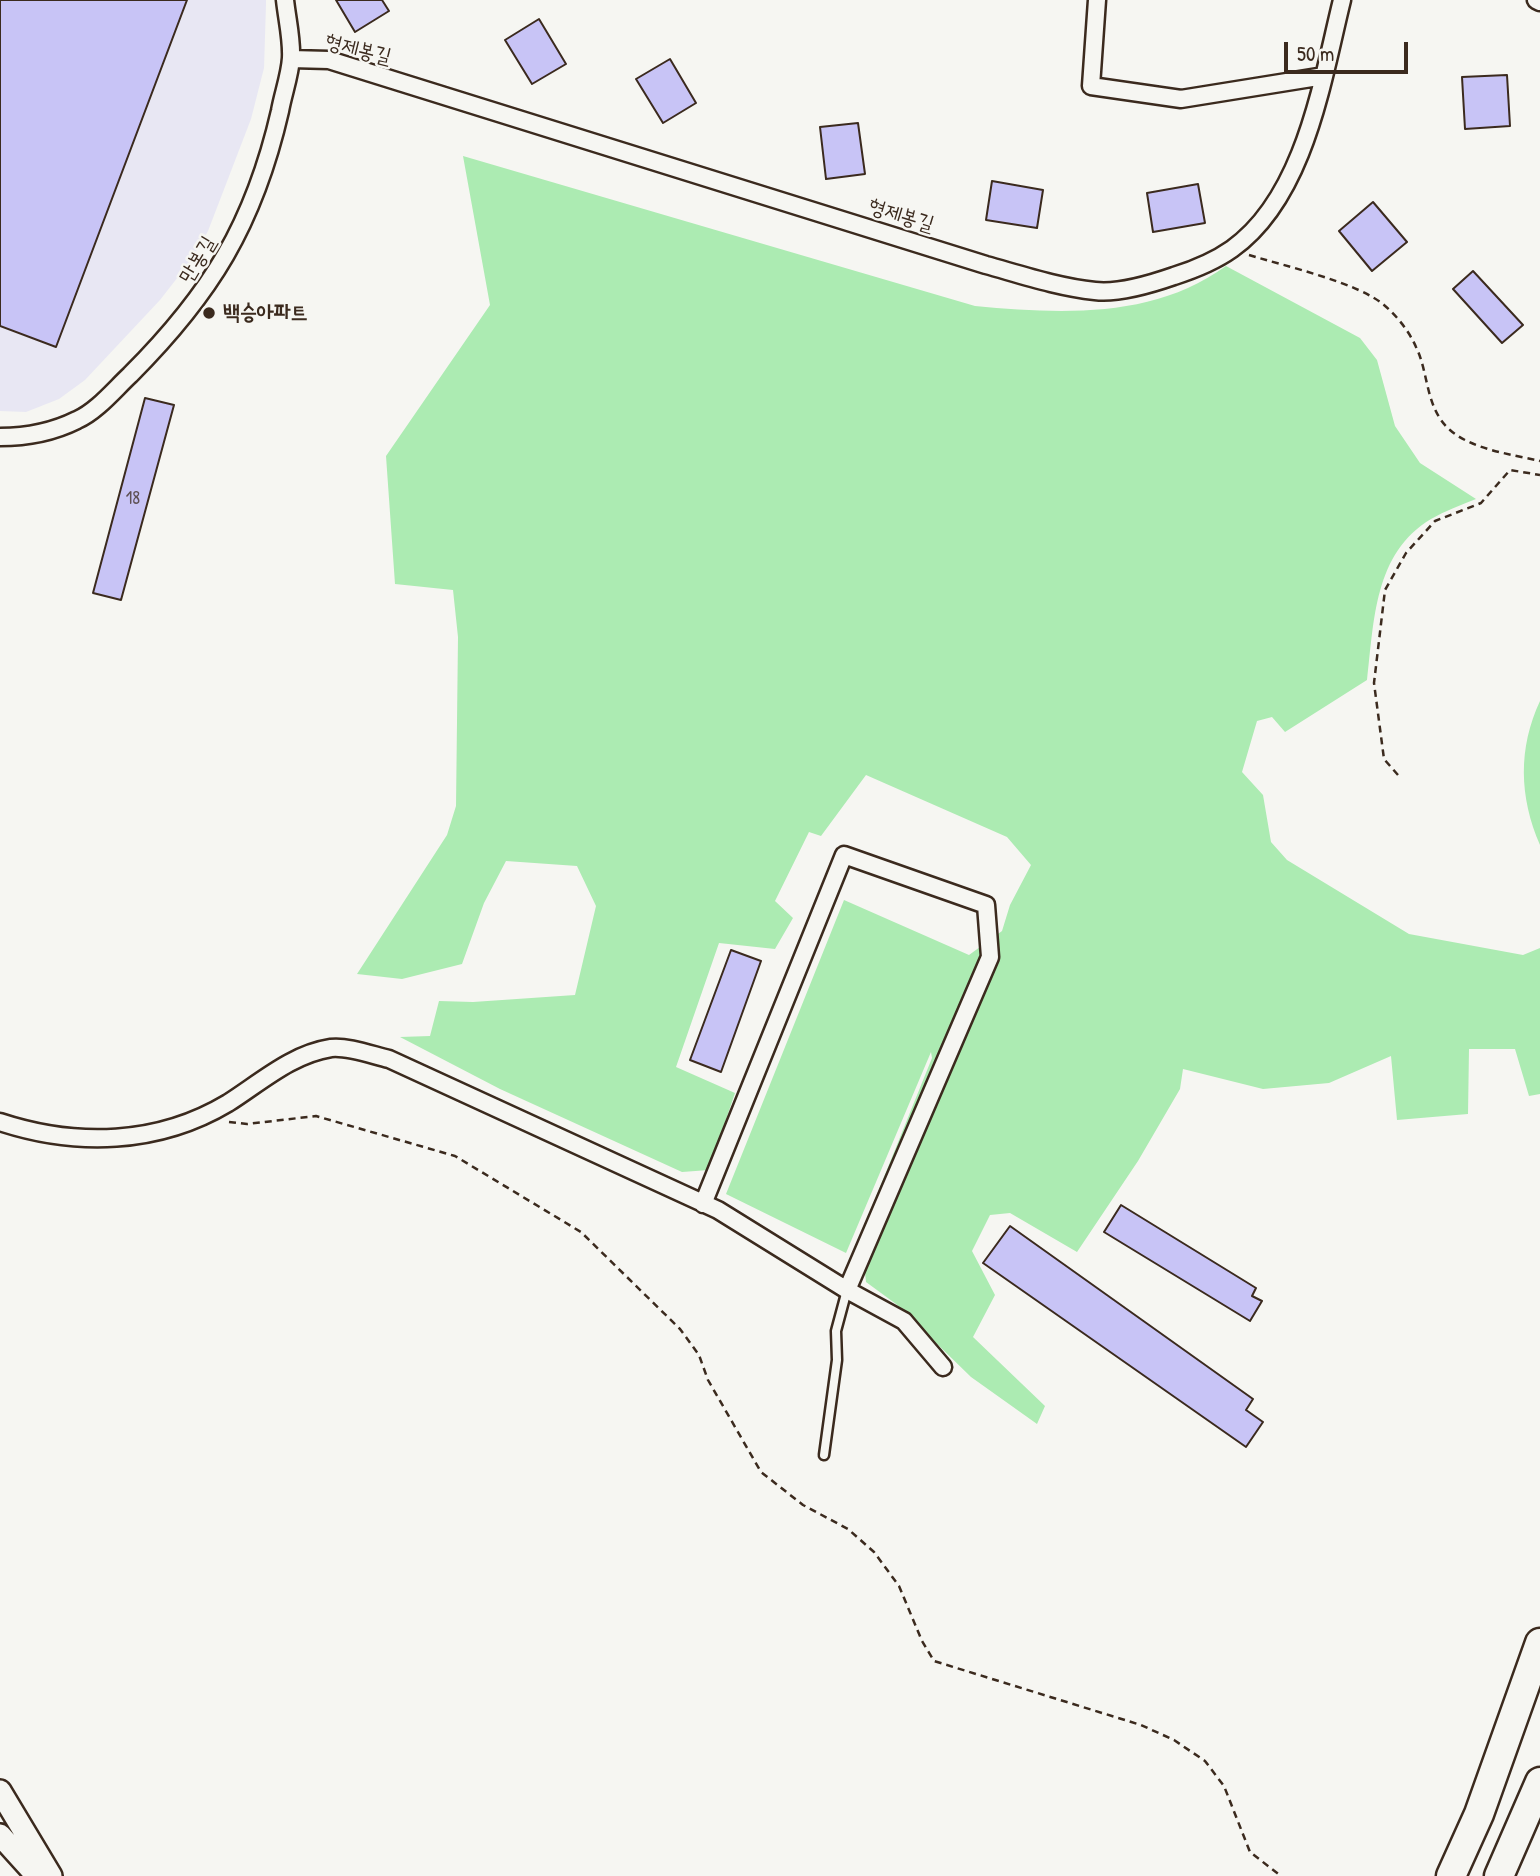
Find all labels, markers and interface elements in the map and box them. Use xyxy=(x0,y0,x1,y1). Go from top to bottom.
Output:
scale bar xyxy=(1288,28,1412,72)
street label: 형제봉길 xyxy=(322,30,394,70)
text: 50 m xyxy=(1297,39,1334,68)
street label: 형제봉길 xyxy=(865,194,937,238)
street label: 만봉길 xyxy=(174,232,222,288)
place label: 백승아파트 xyxy=(223,300,307,326)
marker: 백승아파트 xyxy=(201,305,217,321)
house number: 18 xyxy=(126,488,140,510)

